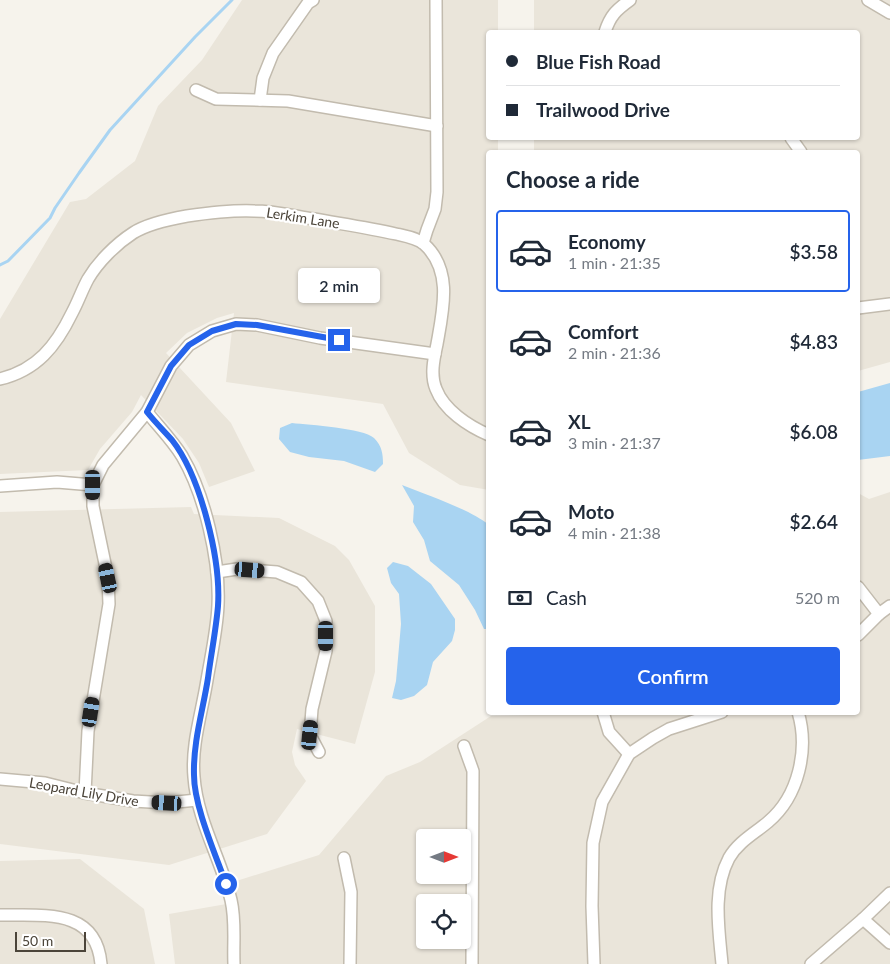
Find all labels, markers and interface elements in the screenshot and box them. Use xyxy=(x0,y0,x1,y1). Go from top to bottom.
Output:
text: Blue Fish Road xyxy=(536,50,661,73)
text: Trailwood Drive xyxy=(536,98,670,121)
text: Choose a ride xyxy=(506,166,640,193)
street label: Lerkim Lane xyxy=(265,203,341,232)
icon: car xyxy=(508,229,553,274)
text: Economy xyxy=(568,230,646,253)
text: $3.58 xyxy=(789,240,838,263)
text: 1 min · 21:35 xyxy=(568,253,661,272)
callout: 2 min xyxy=(298,268,380,302)
text: 2 min xyxy=(319,276,359,295)
icon: car xyxy=(508,319,553,364)
text: Comfort xyxy=(568,320,639,343)
route end xyxy=(328,329,350,351)
text: $4.83 xyxy=(789,330,838,353)
text: 2 min · 21:36 xyxy=(568,343,661,362)
icon: car xyxy=(508,409,553,454)
text: XL xyxy=(568,410,591,433)
text: $6.08 xyxy=(789,420,838,443)
text: 3 min · 21:37 xyxy=(568,433,661,452)
car xyxy=(85,470,100,500)
icon: car xyxy=(508,499,553,544)
text: Moto xyxy=(568,500,614,523)
text: $2.64 xyxy=(789,510,838,533)
text: 4 min · 21:38 xyxy=(568,523,661,542)
car xyxy=(234,561,265,579)
car xyxy=(97,562,118,594)
icon: cash xyxy=(506,584,534,612)
text: Cash xyxy=(546,586,587,609)
text: 520 m xyxy=(795,588,840,607)
car xyxy=(318,621,333,651)
button: Confirm xyxy=(506,647,840,705)
car xyxy=(81,696,100,728)
car xyxy=(300,719,319,751)
street label: Leopard Lily Drive xyxy=(28,774,140,809)
car xyxy=(151,795,182,811)
north arrow xyxy=(416,829,471,884)
map controls xyxy=(416,829,471,949)
route start xyxy=(215,873,237,895)
button: locate xyxy=(416,894,471,949)
scale bar xyxy=(15,929,86,952)
text: 50 m xyxy=(22,932,53,949)

